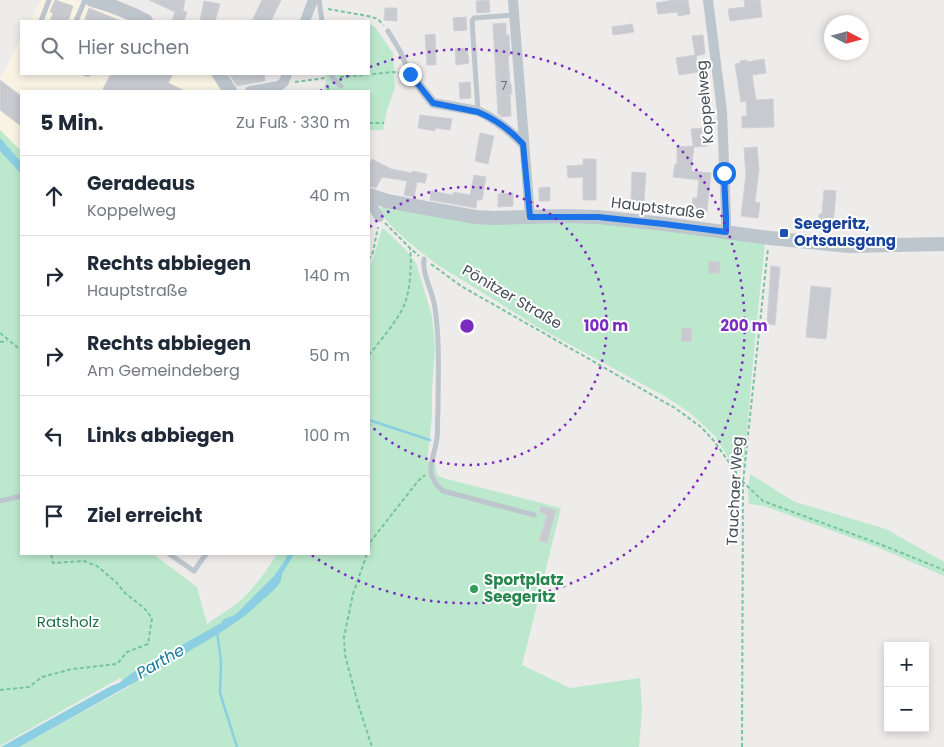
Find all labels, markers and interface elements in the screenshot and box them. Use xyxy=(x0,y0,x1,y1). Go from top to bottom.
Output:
north arrow xyxy=(824,15,869,60)
search box xyxy=(20,20,370,75)
icon: search xyxy=(38,34,66,62)
text: Hier suchen xyxy=(78,34,189,61)
street label: Koppelweg xyxy=(690,59,719,145)
route end xyxy=(399,63,422,86)
house number: 7 xyxy=(501,77,508,94)
text: 5 Min. xyxy=(40,108,104,137)
text: Zu Fuß · 330 m xyxy=(236,111,350,134)
route start xyxy=(713,162,736,185)
text: Geradeaus xyxy=(87,170,195,197)
icon: ahead xyxy=(40,182,68,210)
text: 40 m xyxy=(309,184,350,207)
street label: Hauptstraße xyxy=(610,191,706,224)
text: Koppelweg xyxy=(87,199,176,222)
place label: Seegeritz, Ortsausgang xyxy=(794,213,896,251)
marker: Seegeritz, Ortsausgang xyxy=(778,227,790,239)
text: Rechts abbiegen xyxy=(87,250,251,277)
street label: Pönitzer Straße xyxy=(458,259,566,334)
icon: right xyxy=(40,262,68,290)
text: 140 m xyxy=(304,264,350,287)
text: Hauptstraße xyxy=(87,279,188,302)
text: 100 m xyxy=(584,315,628,336)
text: 200 m xyxy=(720,315,768,336)
centre of rings xyxy=(458,317,476,335)
text: Rechts abbiegen xyxy=(87,330,251,357)
icon: right xyxy=(40,342,68,370)
text: 50 m xyxy=(309,344,350,367)
text: Am Gemeindeberg xyxy=(87,359,240,382)
icon: left xyxy=(40,422,68,450)
text: Links abbiegen xyxy=(87,422,234,449)
text: 100 m xyxy=(304,424,350,447)
street label: Tauchaer Weg xyxy=(721,436,748,546)
icon: arrive xyxy=(40,502,68,530)
text: Ziel erreicht xyxy=(87,502,203,529)
place label: Sportplatz Seegeritz xyxy=(484,569,564,607)
marker: Sportplatz Seegeritz xyxy=(468,583,480,595)
park label: Ratsholz xyxy=(37,611,99,632)
water label: Parthe xyxy=(132,638,189,684)
map controls xyxy=(884,642,929,732)
button: + xyxy=(884,642,929,687)
button: − xyxy=(884,687,929,732)

